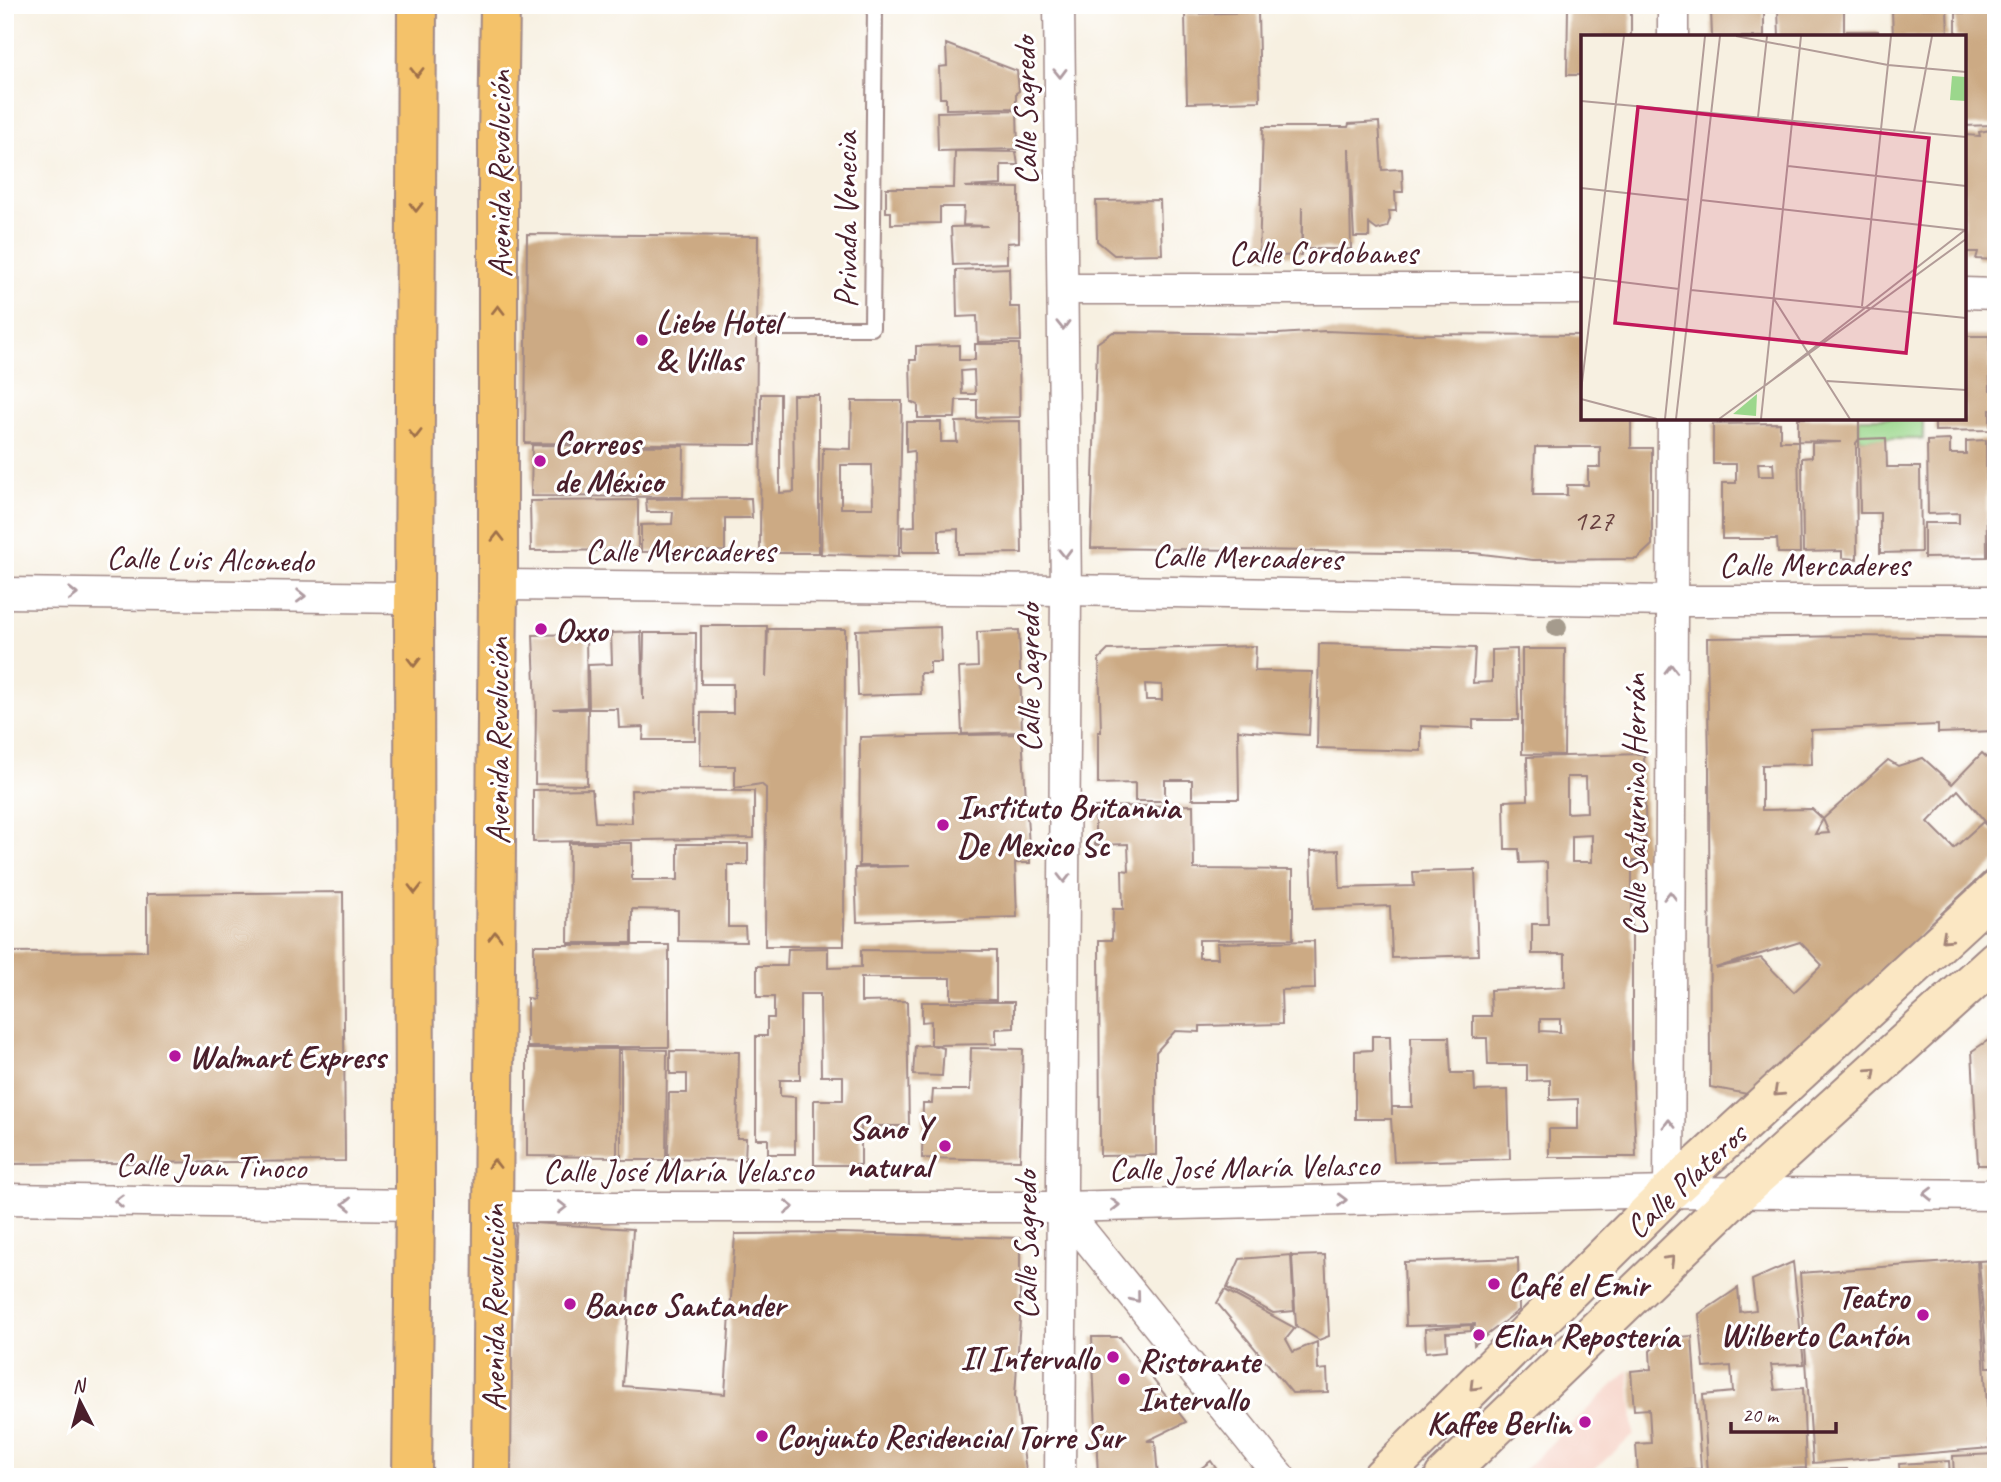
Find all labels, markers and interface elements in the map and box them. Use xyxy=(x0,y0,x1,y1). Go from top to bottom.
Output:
street label: Calle Sagredo xyxy=(1003,33,1047,186)
inset map xyxy=(1581,35,1966,420)
one-way arrow xyxy=(409,67,425,78)
street label: Avenida Revolución xyxy=(479,69,521,278)
one-way arrow xyxy=(1052,69,1068,79)
street label: Privada Venecia xyxy=(825,130,867,308)
one-way arrow xyxy=(408,202,424,212)
street label: Calle Cordobanes xyxy=(1229,232,1420,274)
place label: Liebe Hotel & Villas xyxy=(656,301,786,381)
one-way arrow xyxy=(490,304,506,314)
one-way arrow xyxy=(1055,321,1071,331)
marker: Liebe Hotel & Villas xyxy=(634,332,650,348)
place label: Correos de México xyxy=(554,422,666,502)
one-way arrow xyxy=(407,429,423,440)
marker: Correos de México xyxy=(532,453,548,469)
house number: 127 xyxy=(1573,501,1615,539)
street label: Calle Mercaderes xyxy=(585,530,778,572)
one-way arrow xyxy=(490,531,506,542)
street label: Calle Mercaderes xyxy=(1152,534,1345,580)
street label: Calle Luis Alconedo xyxy=(106,536,316,582)
street label: Calle Mercaderes xyxy=(1719,544,1912,586)
one-way arrow xyxy=(1057,548,1073,559)
one-way arrow xyxy=(68,586,79,601)
one-way arrow xyxy=(296,588,307,604)
street label: Calle Sagredo xyxy=(1008,600,1050,752)
place label: Oxxo xyxy=(555,609,609,651)
marker: Oxxo xyxy=(533,621,549,637)
street label: Avenida Revolución xyxy=(477,636,519,845)
one-way arrow xyxy=(406,657,422,667)
one-way arrow xyxy=(1663,663,1679,674)
street label: Calle Saturnino Herrán xyxy=(1614,673,1656,936)
place label: Instituto Britannia De Mexico Sc xyxy=(957,786,1182,866)
marker: Instituto Britannia De Mexico Sc xyxy=(935,817,951,833)
one-way arrow xyxy=(1056,874,1072,884)
one-way arrow xyxy=(407,884,423,895)
one-way arrow xyxy=(1662,891,1678,901)
one-way arrow xyxy=(1941,929,1954,942)
one-way arrow xyxy=(487,930,503,941)
place label: Walmart Express xyxy=(189,1036,389,1078)
marker: Walmart Express xyxy=(167,1048,183,1064)
one-way arrow xyxy=(1864,1068,1877,1080)
one-way arrow xyxy=(1773,1083,1786,1096)
place label: Sano Y natural xyxy=(846,1107,937,1187)
street label: Calle Plateros xyxy=(1616,1112,1757,1248)
one-way arrow xyxy=(1662,1118,1677,1129)
marker: Sano Y natural xyxy=(937,1138,953,1154)
street label: Calle Juan Tinoco xyxy=(115,1143,309,1189)
street label: Calle José María Velasco xyxy=(1108,1144,1382,1190)
street label: Calle José María Velasco xyxy=(543,1150,816,1192)
one-way arrow xyxy=(486,1158,502,1168)
street label: Calle Sagredo xyxy=(1005,1167,1047,1319)
one-way arrow xyxy=(1922,1186,1932,1202)
one-way arrow xyxy=(1337,1192,1348,1208)
one-way arrow xyxy=(113,1193,124,1209)
one-way arrow xyxy=(341,1196,351,1212)
one-way arrow xyxy=(1109,1198,1120,1213)
one-way arrow xyxy=(557,1199,567,1215)
one-way arrow xyxy=(784,1199,795,1215)
street label: Avenida Revolución xyxy=(473,1203,515,1412)
one-way arrow xyxy=(1662,1256,1675,1268)
place label: Café el Emir xyxy=(1508,1264,1652,1306)
marker: Café el Emir xyxy=(1486,1276,1502,1292)
place label: Teatro Wilberto Cantón xyxy=(1720,1276,1911,1356)
place label: Banco Santander xyxy=(584,1284,789,1326)
one-way arrow xyxy=(1127,1290,1140,1303)
marker: Banco Santander xyxy=(562,1296,578,1312)
marker: Teatro Wilberto Cantón xyxy=(1915,1307,1931,1323)
place label: Elian Repostería xyxy=(1493,1315,1681,1357)
marker: Elian Repostería xyxy=(1471,1327,1487,1343)
place label: Il Intervallo xyxy=(960,1337,1101,1379)
place label: Ristorante Intervallo xyxy=(1138,1340,1263,1420)
marker: Il Intervallo xyxy=(1105,1349,1121,1365)
north arrow xyxy=(46,1366,116,1436)
marker: Ristorante Intervallo xyxy=(1116,1371,1132,1387)
text: N xyxy=(71,1373,89,1399)
one-way arrow xyxy=(1469,1377,1482,1390)
scale bar xyxy=(1731,1391,1836,1435)
place label: Kaffee Berlin xyxy=(1427,1402,1573,1444)
text: 20 m xyxy=(1742,1402,1780,1428)
marker: Kaffee Berlin xyxy=(1577,1414,1593,1430)
place label: Conjunto Residencial Torre Sur xyxy=(776,1416,1127,1458)
marker: Conjunto Residencial Torre Sur xyxy=(754,1428,770,1444)

